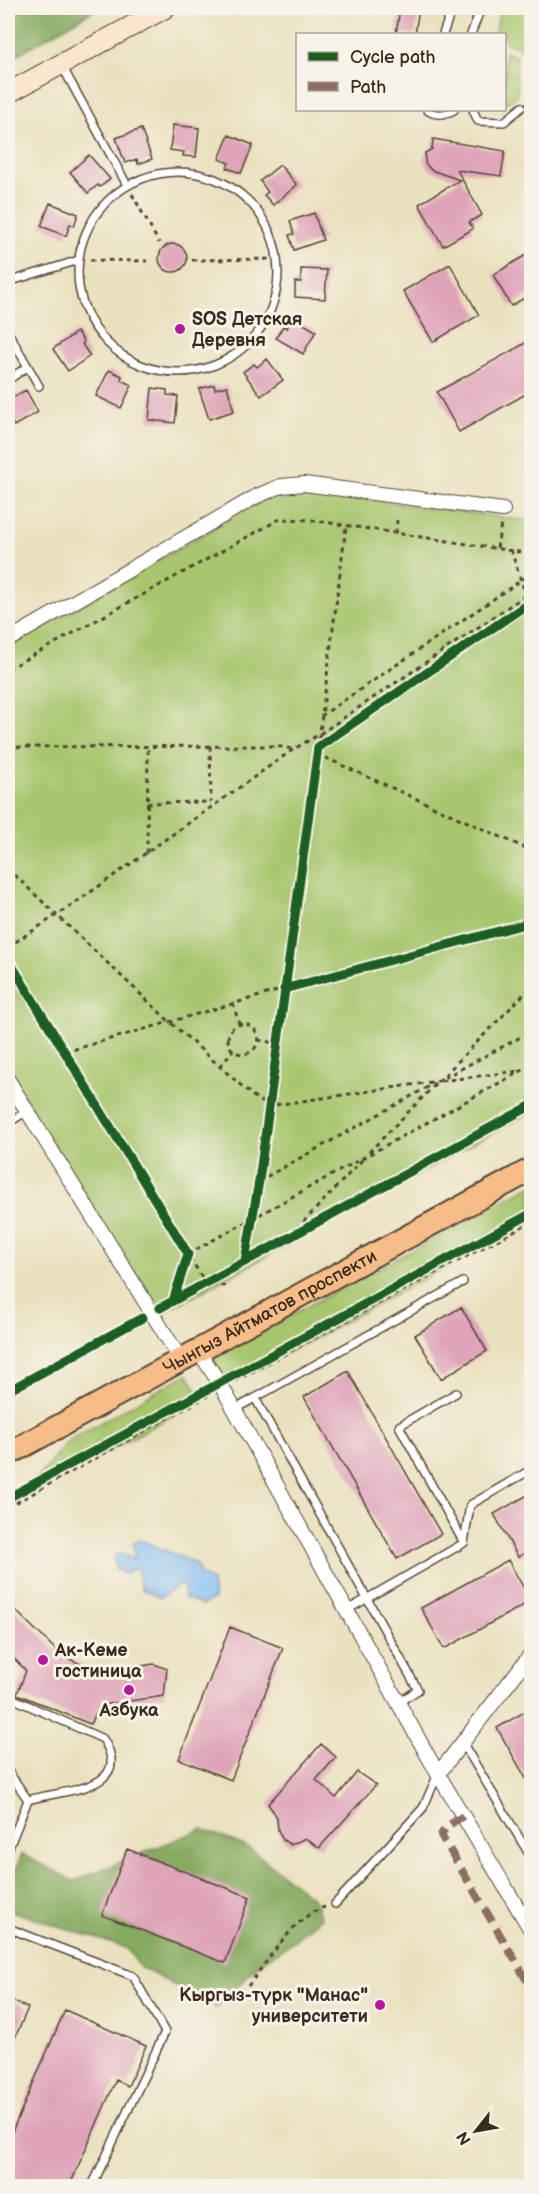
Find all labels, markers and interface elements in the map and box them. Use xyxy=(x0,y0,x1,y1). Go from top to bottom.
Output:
legend xyxy=(296,33,506,111)
text: Cycle path xyxy=(350,47,436,68)
text: Path xyxy=(350,77,386,98)
place label: SOS Детская Деревня xyxy=(192,309,302,351)
marker: SOS Детская Деревня xyxy=(173,322,187,336)
street label: Чынгыз Айтматов проспекти xyxy=(159,1245,380,1378)
place label: Ак-Кеме гостиница xyxy=(54,1640,142,1682)
marker: Ак-Кеме гостиница xyxy=(36,1653,50,1667)
marker: Азбука xyxy=(122,1683,136,1697)
place label: Азбука xyxy=(98,1700,159,1721)
place label: Кыргыз-түрк "Манас" университети xyxy=(179,1985,368,2027)
marker: Кыргыз-түрк "Манас" университети xyxy=(373,1998,387,2012)
north arrow xyxy=(446,2101,506,2161)
text: N xyxy=(453,2128,476,2148)

